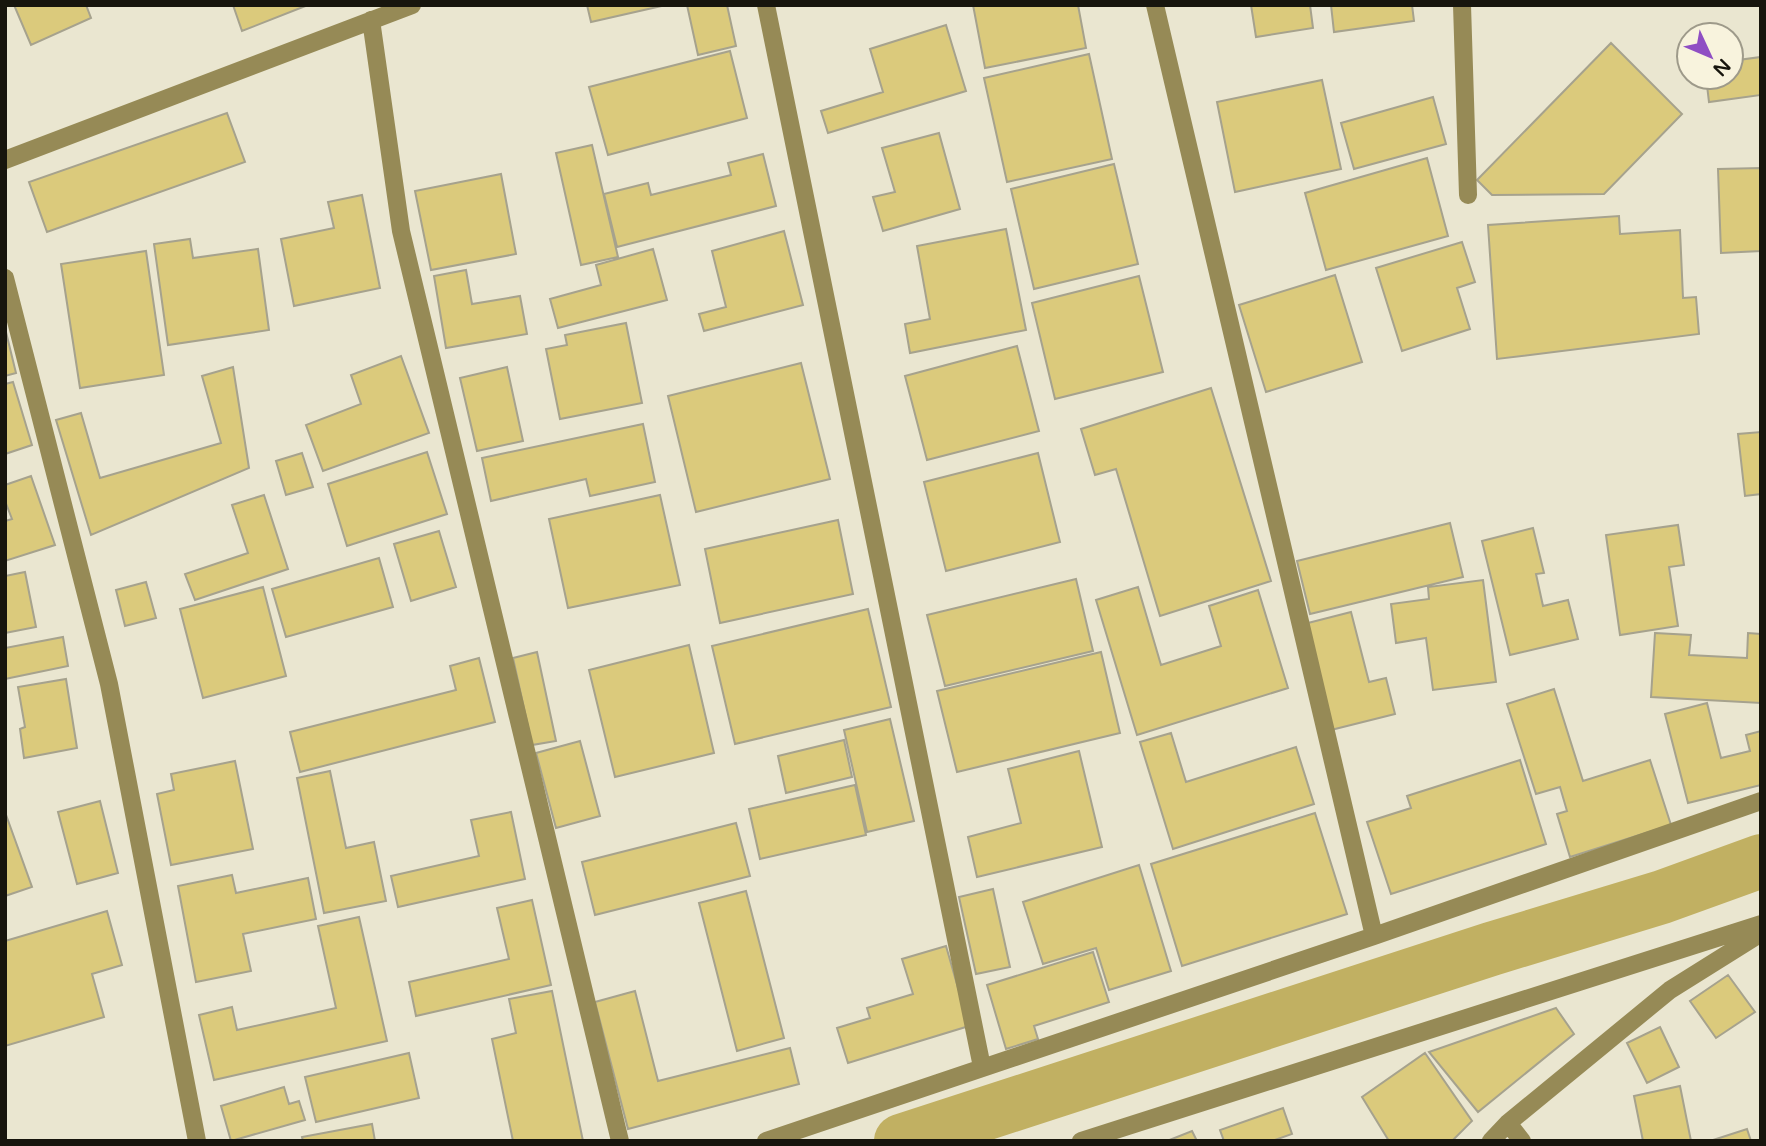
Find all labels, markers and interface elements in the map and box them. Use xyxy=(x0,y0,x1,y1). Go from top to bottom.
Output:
north arrow xyxy=(1675,21,1745,91)
text: N xyxy=(1708,54,1735,80)

